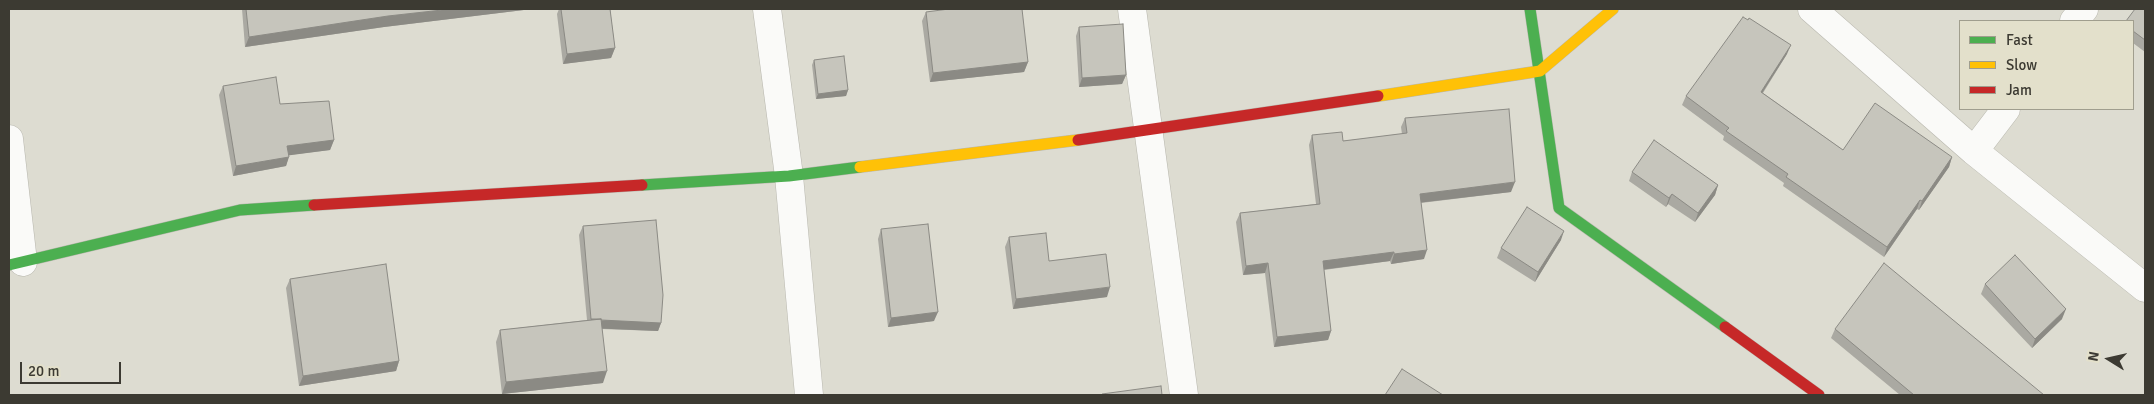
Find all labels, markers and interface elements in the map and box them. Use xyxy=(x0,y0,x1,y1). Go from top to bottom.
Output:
legend xyxy=(1959,20,2134,110)
text: Fast xyxy=(2006,31,2033,49)
text: Slow xyxy=(2006,56,2037,74)
text: Jam xyxy=(2006,81,2032,99)
north arrow xyxy=(2084,334,2134,384)
text: N xyxy=(2085,350,2103,363)
scale bar xyxy=(22,352,124,384)
text: 20 m xyxy=(28,362,59,380)

